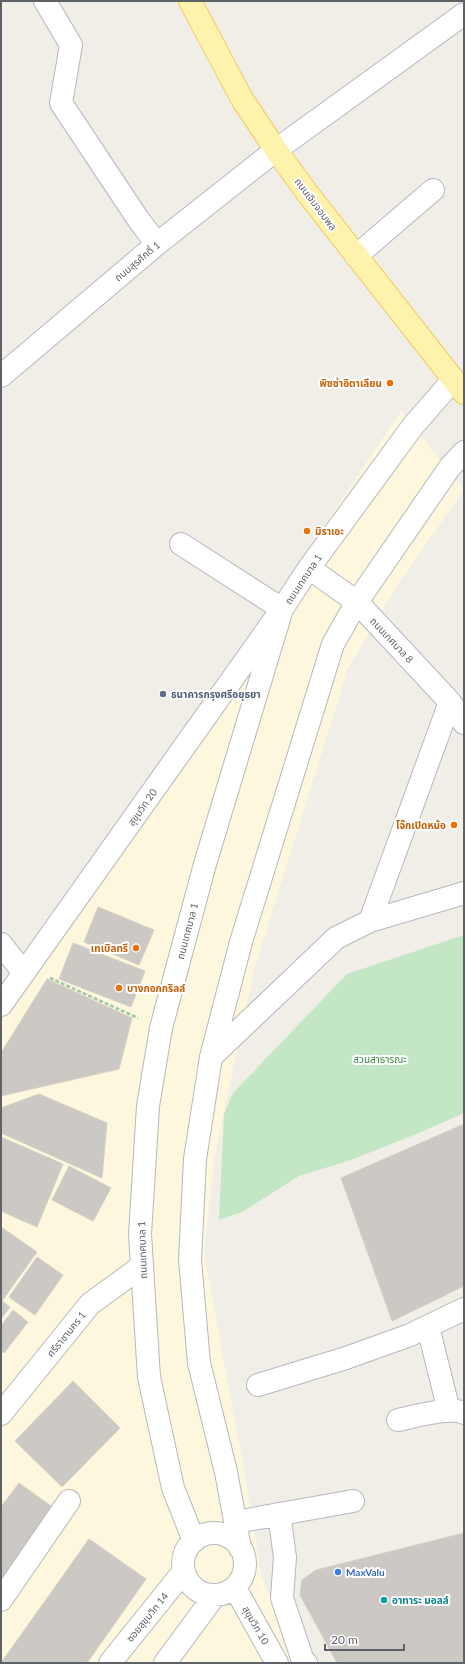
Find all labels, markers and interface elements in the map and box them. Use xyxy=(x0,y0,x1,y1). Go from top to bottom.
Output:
street label: ถนนเจิมจอมพล xyxy=(292,176,340,232)
street label: ถนนสุรศักดิ์ 1 xyxy=(112,238,163,284)
place label: พิซซ่าอิตาเลียน xyxy=(319,377,382,389)
marker: พิซซ่าอิตาเลียน xyxy=(385,378,395,388)
place label: มิราเอะ xyxy=(315,525,344,537)
marker: มิราเอะ xyxy=(302,526,312,536)
street label: ถนนเทศบาล 1 xyxy=(282,552,324,606)
street label: ถนนเทศบาล 8 xyxy=(368,615,416,665)
place label: ธนาคารกรุงศรีอยุธยา xyxy=(171,688,261,701)
marker: ธนาคารกรุงศรีอยุธยา xyxy=(158,689,168,699)
street label: สุขุมวิท 20 xyxy=(125,786,160,828)
place label: โจ๊กเปิดหม้อ xyxy=(396,819,446,831)
marker: โจ๊กเปิดหม้อ xyxy=(449,820,459,830)
street label: ถนนเทศบาล 1 xyxy=(174,901,200,960)
place label: เทเบิลทรี xyxy=(91,942,128,954)
marker: เทเบิลทรี xyxy=(131,943,141,953)
place label: บางกอกกริลล์ xyxy=(127,982,185,994)
marker: บางกอกกริลล์ xyxy=(114,983,124,993)
park label: สวนสาธารณะ xyxy=(353,1053,407,1065)
street label: ถนนเทศบาล 1 xyxy=(135,1221,149,1279)
street label: ศรีราชานคร 1 xyxy=(44,1309,88,1359)
place label: MaxValu xyxy=(346,1566,385,1578)
marker: MaxValu xyxy=(333,1567,343,1577)
street label: ซอยสุขุมวิท 14 xyxy=(124,1590,171,1645)
place label: อาทาระ มอลล์ xyxy=(392,1594,449,1606)
marker: อาทาระ มอลล์ xyxy=(379,1595,389,1605)
street label: สุขุมวิท 10 xyxy=(239,1604,272,1647)
scale bar xyxy=(325,1626,404,1652)
text: 20 m xyxy=(331,1632,358,1647)

